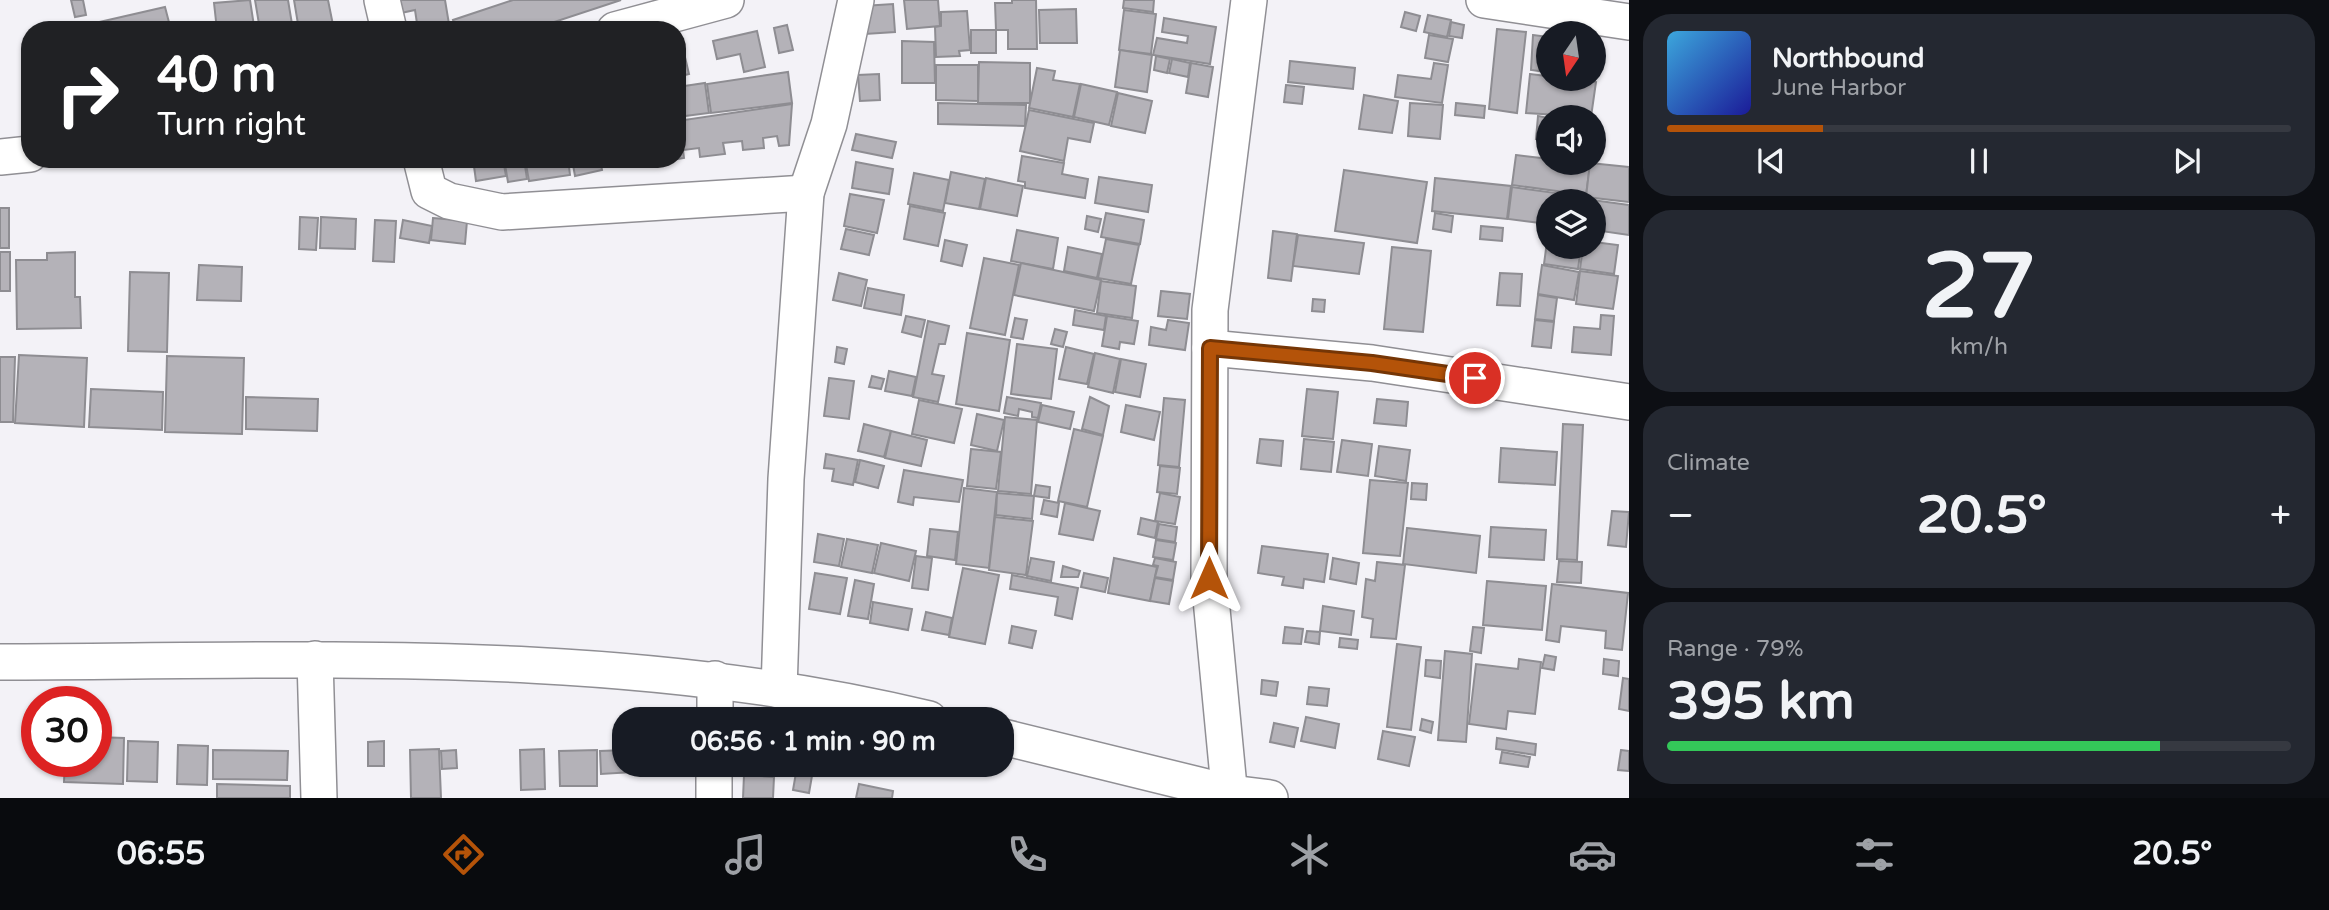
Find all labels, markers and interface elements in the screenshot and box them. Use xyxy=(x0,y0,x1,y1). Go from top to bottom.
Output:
north arrow xyxy=(1536,21,1606,91)
map controls xyxy=(1536,21,1606,259)
text: Northbound xyxy=(1772,43,1924,74)
text: 40 m xyxy=(157,46,276,105)
icon: right xyxy=(42,49,133,140)
text: June Harbor xyxy=(1772,74,1906,102)
button: sound xyxy=(1536,105,1606,175)
text: Turn right xyxy=(157,106,306,144)
icon: previous xyxy=(1752,142,1790,180)
icon: pause xyxy=(1960,142,1998,180)
icon: next xyxy=(2168,142,2206,180)
button: layers xyxy=(1536,189,1606,259)
text: 27 xyxy=(1922,232,2036,342)
text: km/h xyxy=(1950,333,2008,361)
pin xyxy=(1445,348,1505,408)
icon: arrive xyxy=(1456,359,1494,397)
text: Climate xyxy=(1667,449,1750,477)
text: 20.5° xyxy=(1917,484,2047,547)
text: − xyxy=(1667,493,1694,539)
text: + xyxy=(2270,493,2291,539)
position arrow xyxy=(1172,541,1246,615)
text: Range · 79% xyxy=(1667,635,1803,663)
text: 395 km xyxy=(1667,670,1855,733)
speed limit sign: 30 xyxy=(21,686,112,777)
text: 06:56 · 1 min · 90 m xyxy=(690,726,936,757)
icon: directions xyxy=(439,830,488,879)
icon: music xyxy=(721,830,770,879)
icon: phone xyxy=(1003,830,1052,879)
icon: climate xyxy=(1285,830,1334,879)
icon: car xyxy=(1568,830,1617,879)
icon: filters xyxy=(1850,830,1899,879)
text: 06:55 xyxy=(117,835,205,873)
text: 20.5° xyxy=(2132,835,2212,873)

